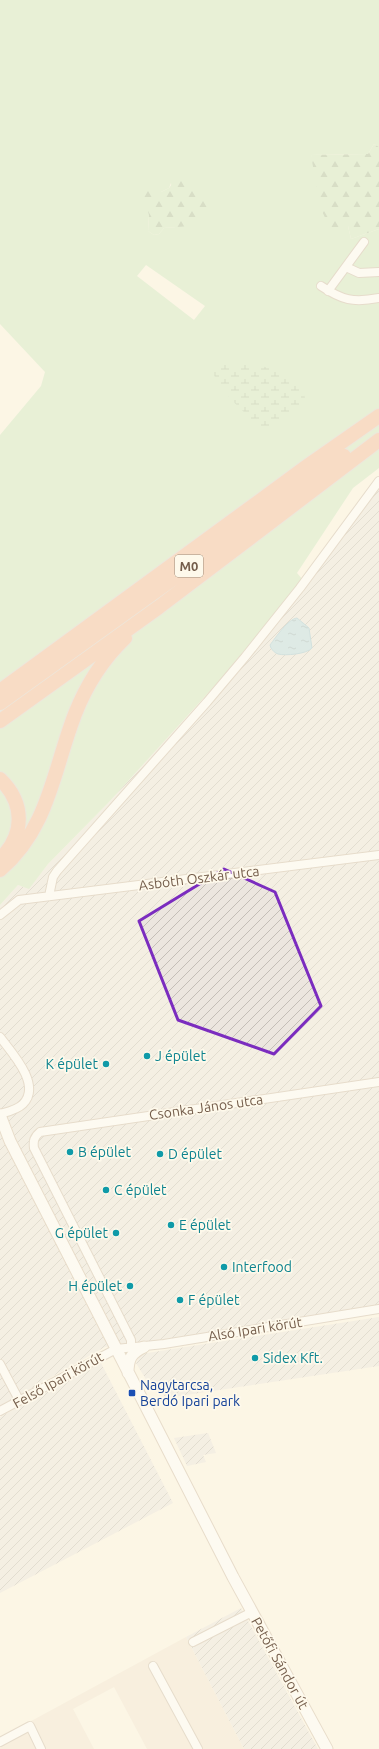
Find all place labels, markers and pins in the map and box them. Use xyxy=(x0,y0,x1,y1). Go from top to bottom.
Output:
place label: J épület xyxy=(155,1048,206,1064)
marker: J épület xyxy=(142,1051,152,1061)
place label: K épület xyxy=(45,1056,98,1072)
marker: K épület xyxy=(101,1059,111,1069)
place label: B épület xyxy=(78,1144,131,1160)
place label: D épület xyxy=(168,1146,222,1162)
marker: B épület xyxy=(65,1147,75,1157)
marker: D épület xyxy=(155,1149,165,1159)
place label: C épület xyxy=(114,1182,167,1198)
marker: C épület xyxy=(101,1185,111,1195)
place label: E épület xyxy=(179,1217,231,1233)
marker: E épület xyxy=(166,1220,176,1230)
place label: G épület xyxy=(55,1225,108,1241)
marker: G épület xyxy=(111,1228,121,1238)
place label: Interfood xyxy=(232,1259,292,1275)
marker: Interfood xyxy=(219,1262,229,1272)
place label: H épület xyxy=(68,1278,122,1294)
marker: H épület xyxy=(125,1281,135,1291)
place label: F épület xyxy=(188,1292,240,1308)
marker: F épület xyxy=(175,1295,185,1305)
place label: Sidex Kft. xyxy=(263,1350,323,1366)
marker: Sidex Kft. xyxy=(250,1353,260,1363)
place label: Nagytarcsa, Berdó Ipari park xyxy=(140,1377,240,1409)
marker: Nagytarcsa, Berdó Ipari park xyxy=(127,1388,137,1398)

